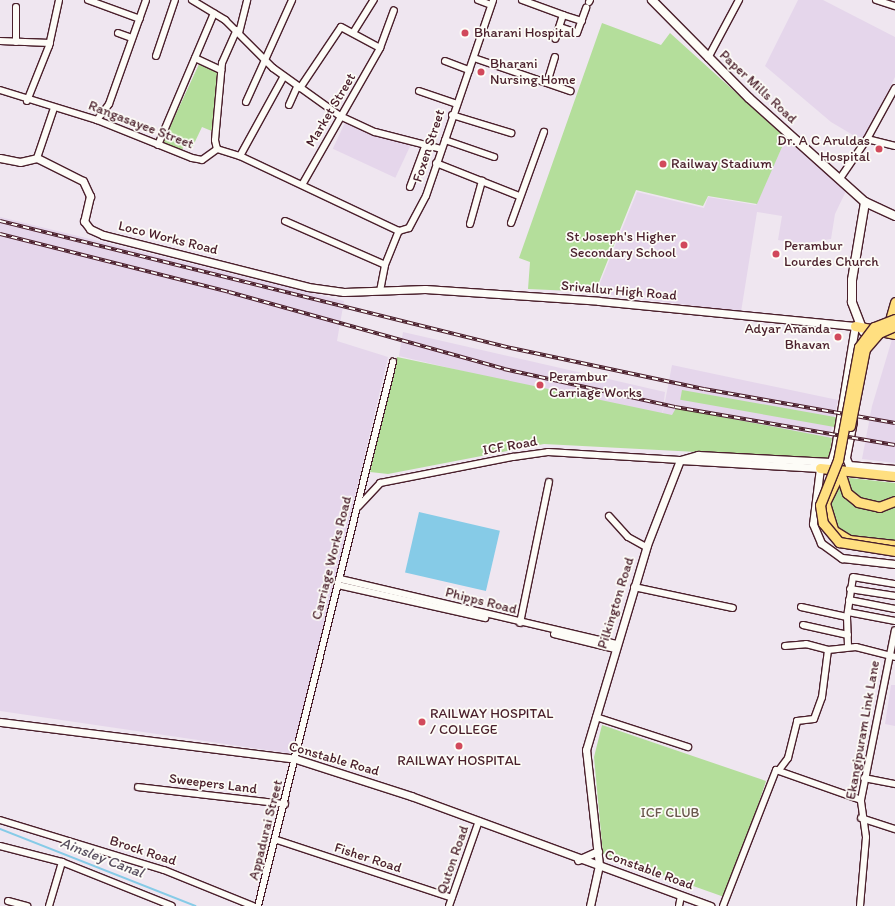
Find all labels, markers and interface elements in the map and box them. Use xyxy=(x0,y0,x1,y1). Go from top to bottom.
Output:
place label: Bharani Hospital xyxy=(474,25,575,41)
marker: Bharani Hospital xyxy=(459,27,471,39)
street label: Paper Mills Road xyxy=(716,47,800,127)
place label: Bharani Nursing Home xyxy=(490,56,576,88)
marker: Bharani Nursing Home xyxy=(475,66,487,78)
street label: Market Street xyxy=(302,70,360,150)
street label: Rangasayee Street xyxy=(86,97,196,153)
street label: Foxen Street xyxy=(409,108,449,184)
place label: Dr. A C Aruldas Hospital xyxy=(777,133,870,166)
marker: Dr. A C Aruldas Hospital xyxy=(873,143,885,155)
place label: Railway Stadium xyxy=(671,156,772,172)
marker: Railway Stadium xyxy=(658,159,668,169)
street label: Loco Works Road xyxy=(116,218,220,258)
place label: St Joseph's Higher Secondary School xyxy=(567,229,676,262)
place label: Perambur Lourdes Church xyxy=(784,238,879,270)
marker: St Joseph's Higher Secondary School xyxy=(679,240,689,250)
marker: Perambur Lourdes Church xyxy=(771,249,781,259)
street label: Srivallur High Road xyxy=(561,278,677,304)
place label: Adyar Ananda Bhavan xyxy=(745,321,830,354)
marker: Adyar Ananda Bhavan xyxy=(833,332,843,342)
place label: Perambur Carriage Works xyxy=(549,369,642,402)
marker: Perambur Carriage Works xyxy=(534,379,546,391)
street label: ICF Road xyxy=(482,433,538,459)
street label: Carriage Works Road xyxy=(309,495,355,621)
street label: Pilkington Road xyxy=(594,555,638,651)
street label: Phipps Road xyxy=(444,584,518,618)
street label: Ekangipuram Link Lane xyxy=(842,659,884,801)
place label: RAILWAY HOSPITAL / COLLEGE xyxy=(430,706,554,738)
marker: RAILWAY HOSPITAL / COLLEGE xyxy=(417,717,427,727)
street label: Constable Road xyxy=(287,738,381,780)
marker: RAILWAY HOSPITAL xyxy=(454,741,464,751)
place label: RAILWAY HOSPITAL xyxy=(397,753,521,769)
street label: Sweepers Land xyxy=(168,770,258,798)
street label: Appadurai Street xyxy=(245,778,287,882)
park label: ICF CLUB xyxy=(640,805,700,821)
street label: Quton Road xyxy=(433,824,473,896)
street label: Brock Road xyxy=(108,832,178,870)
water label: Ainsley Canal xyxy=(58,834,146,882)
street label: Fisher Road xyxy=(332,839,404,877)
street label: Constable Road xyxy=(602,846,696,894)

